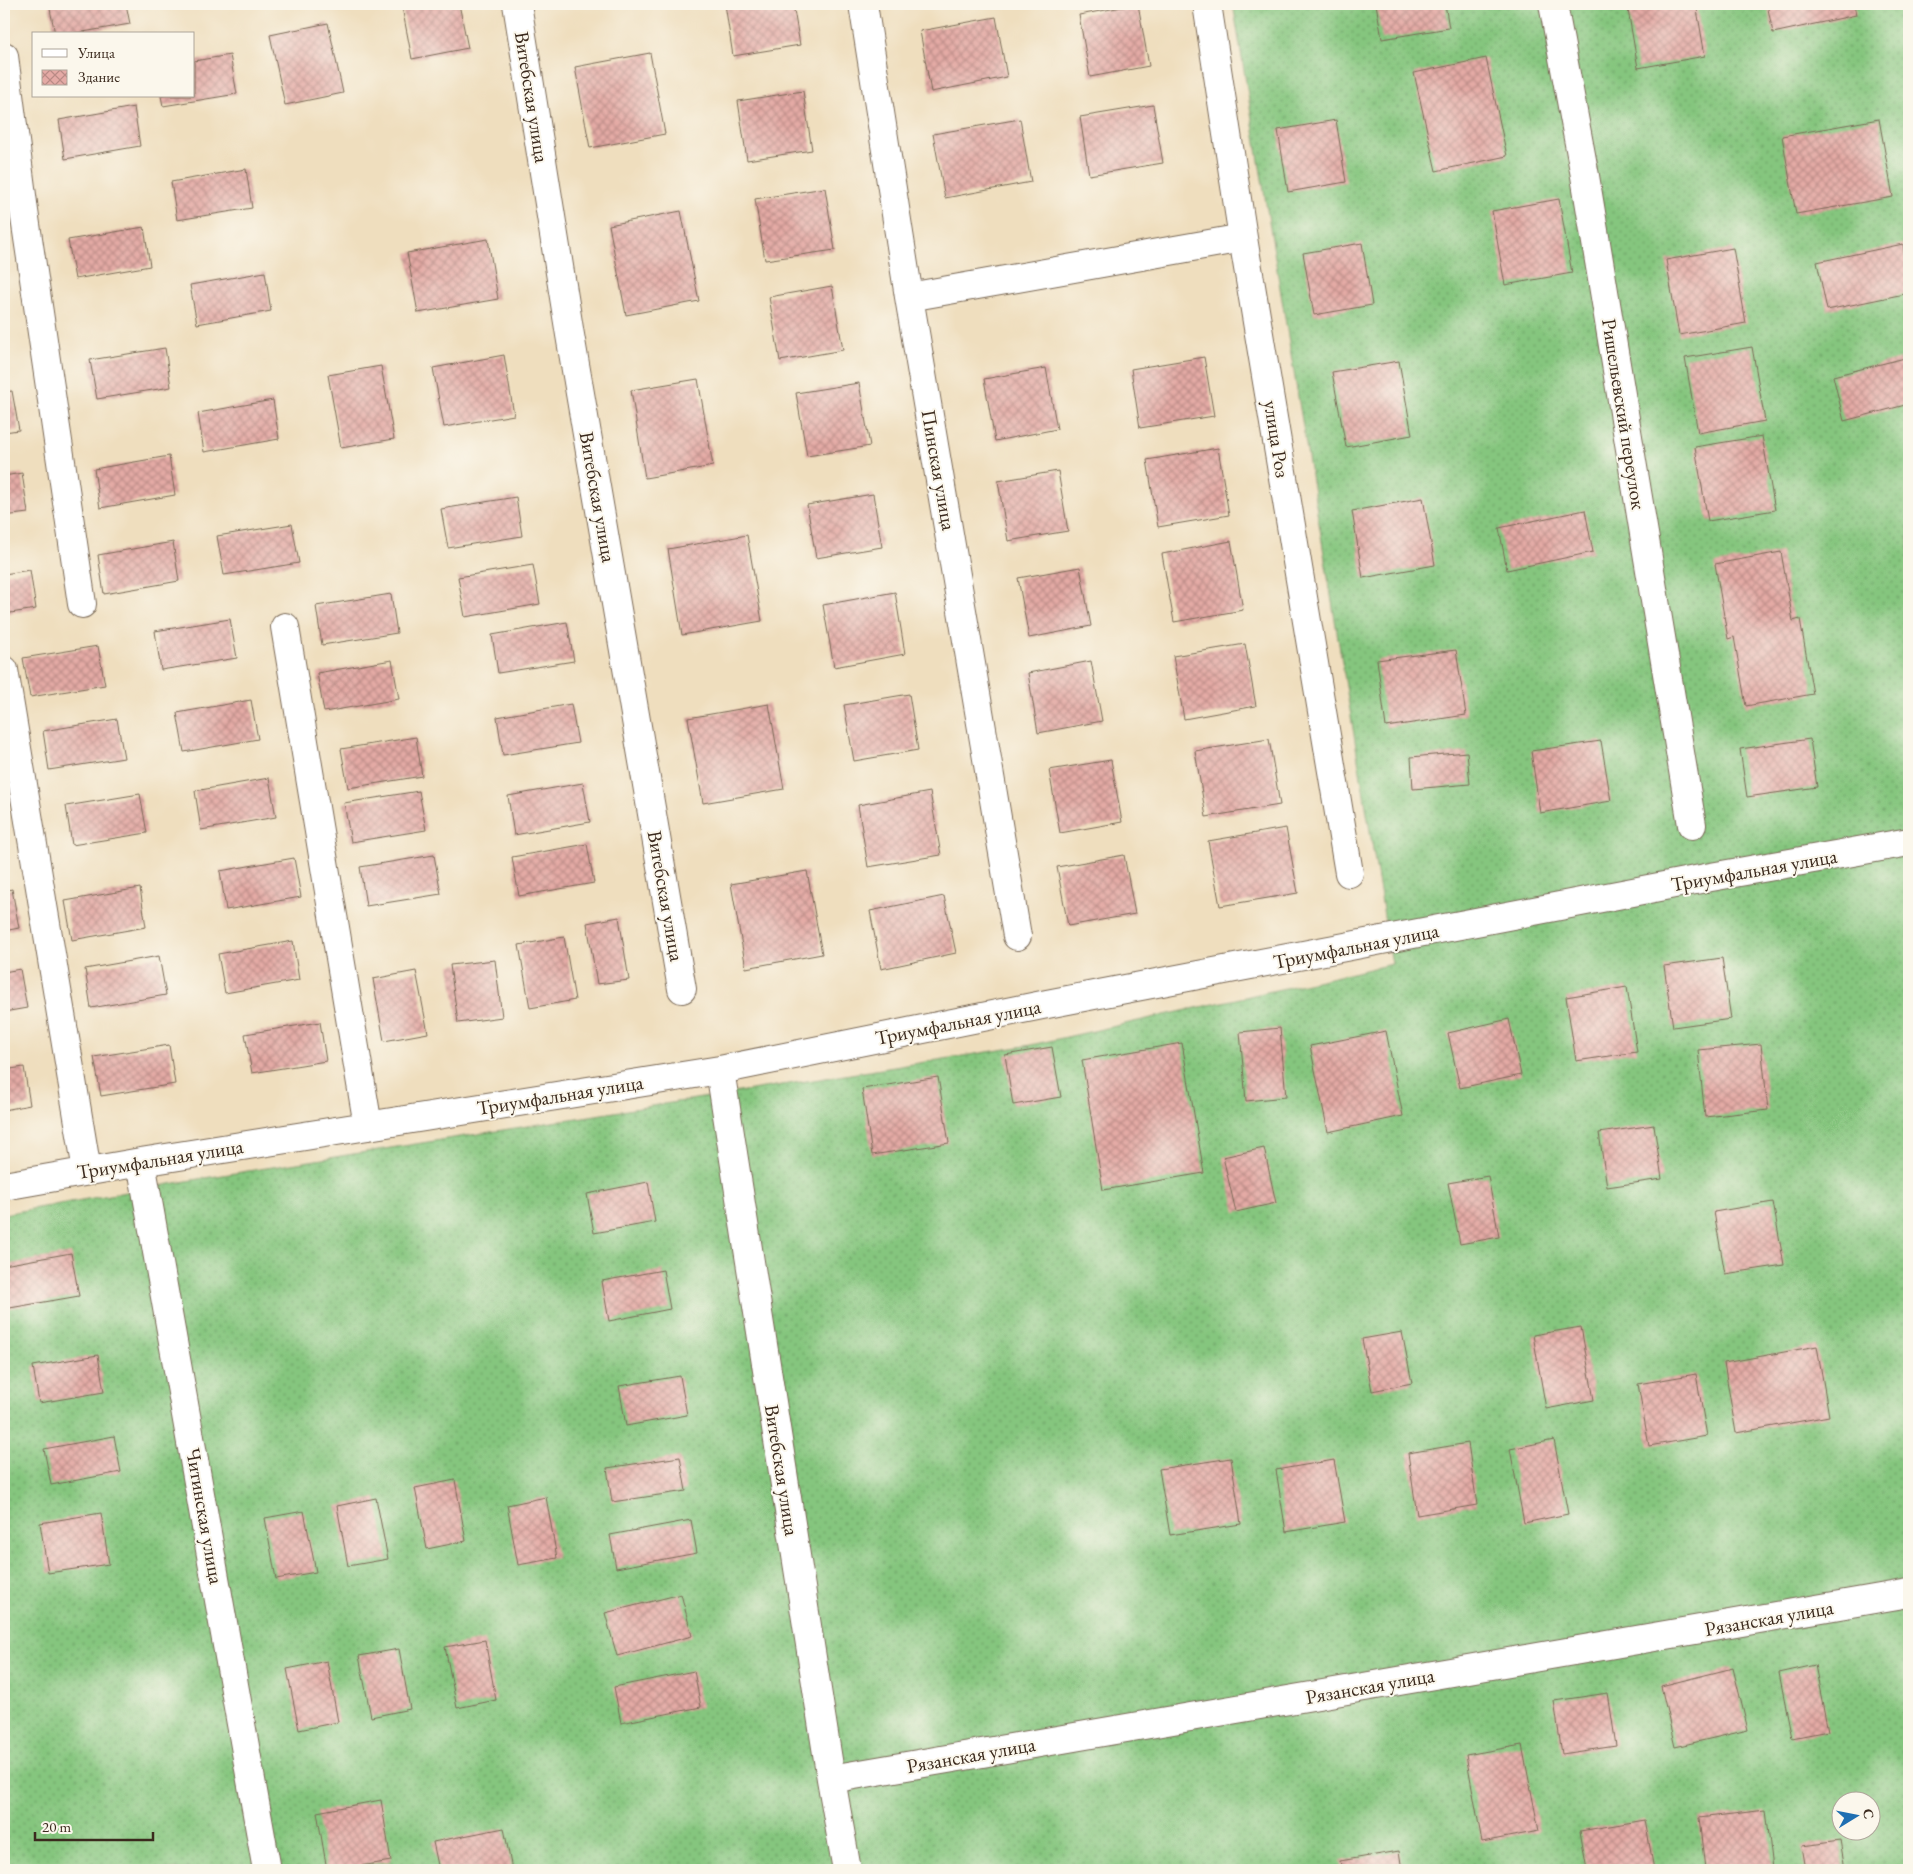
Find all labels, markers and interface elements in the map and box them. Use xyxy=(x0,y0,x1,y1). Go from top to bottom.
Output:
street label: Витебская улица xyxy=(509,30,555,164)
legend xyxy=(32,32,195,98)
text: Улица xyxy=(77,43,115,62)
text: Здание xyxy=(78,67,120,86)
street label: Ришельевский переулок xyxy=(1596,317,1652,512)
street label: улица Роз xyxy=(1258,398,1296,480)
street label: Пинская улица xyxy=(916,408,962,532)
street label: Витебская улица xyxy=(574,430,622,565)
street label: Витебская улица xyxy=(642,829,690,964)
street label: Триумфальная улица xyxy=(1669,843,1839,897)
street label: Триумфальная улица xyxy=(1271,917,1441,975)
street label: Триумфальная улица xyxy=(873,993,1043,1051)
street label: Триумфальная улица xyxy=(475,1069,645,1121)
street label: Триумфальная улица xyxy=(75,1133,245,1185)
street label: Витебская улица xyxy=(759,1403,805,1537)
street label: Читинская улица xyxy=(180,1446,230,1586)
street label: Рязанская улица xyxy=(1703,1594,1835,1642)
street label: Рязанская улица xyxy=(1304,1662,1436,1710)
street label: Рязанская улица xyxy=(905,1731,1037,1779)
north arrow xyxy=(1830,1792,1880,1842)
text: С xyxy=(1859,1807,1879,1820)
scale bar xyxy=(35,1809,152,1841)
text: 20 m xyxy=(42,1817,71,1836)

